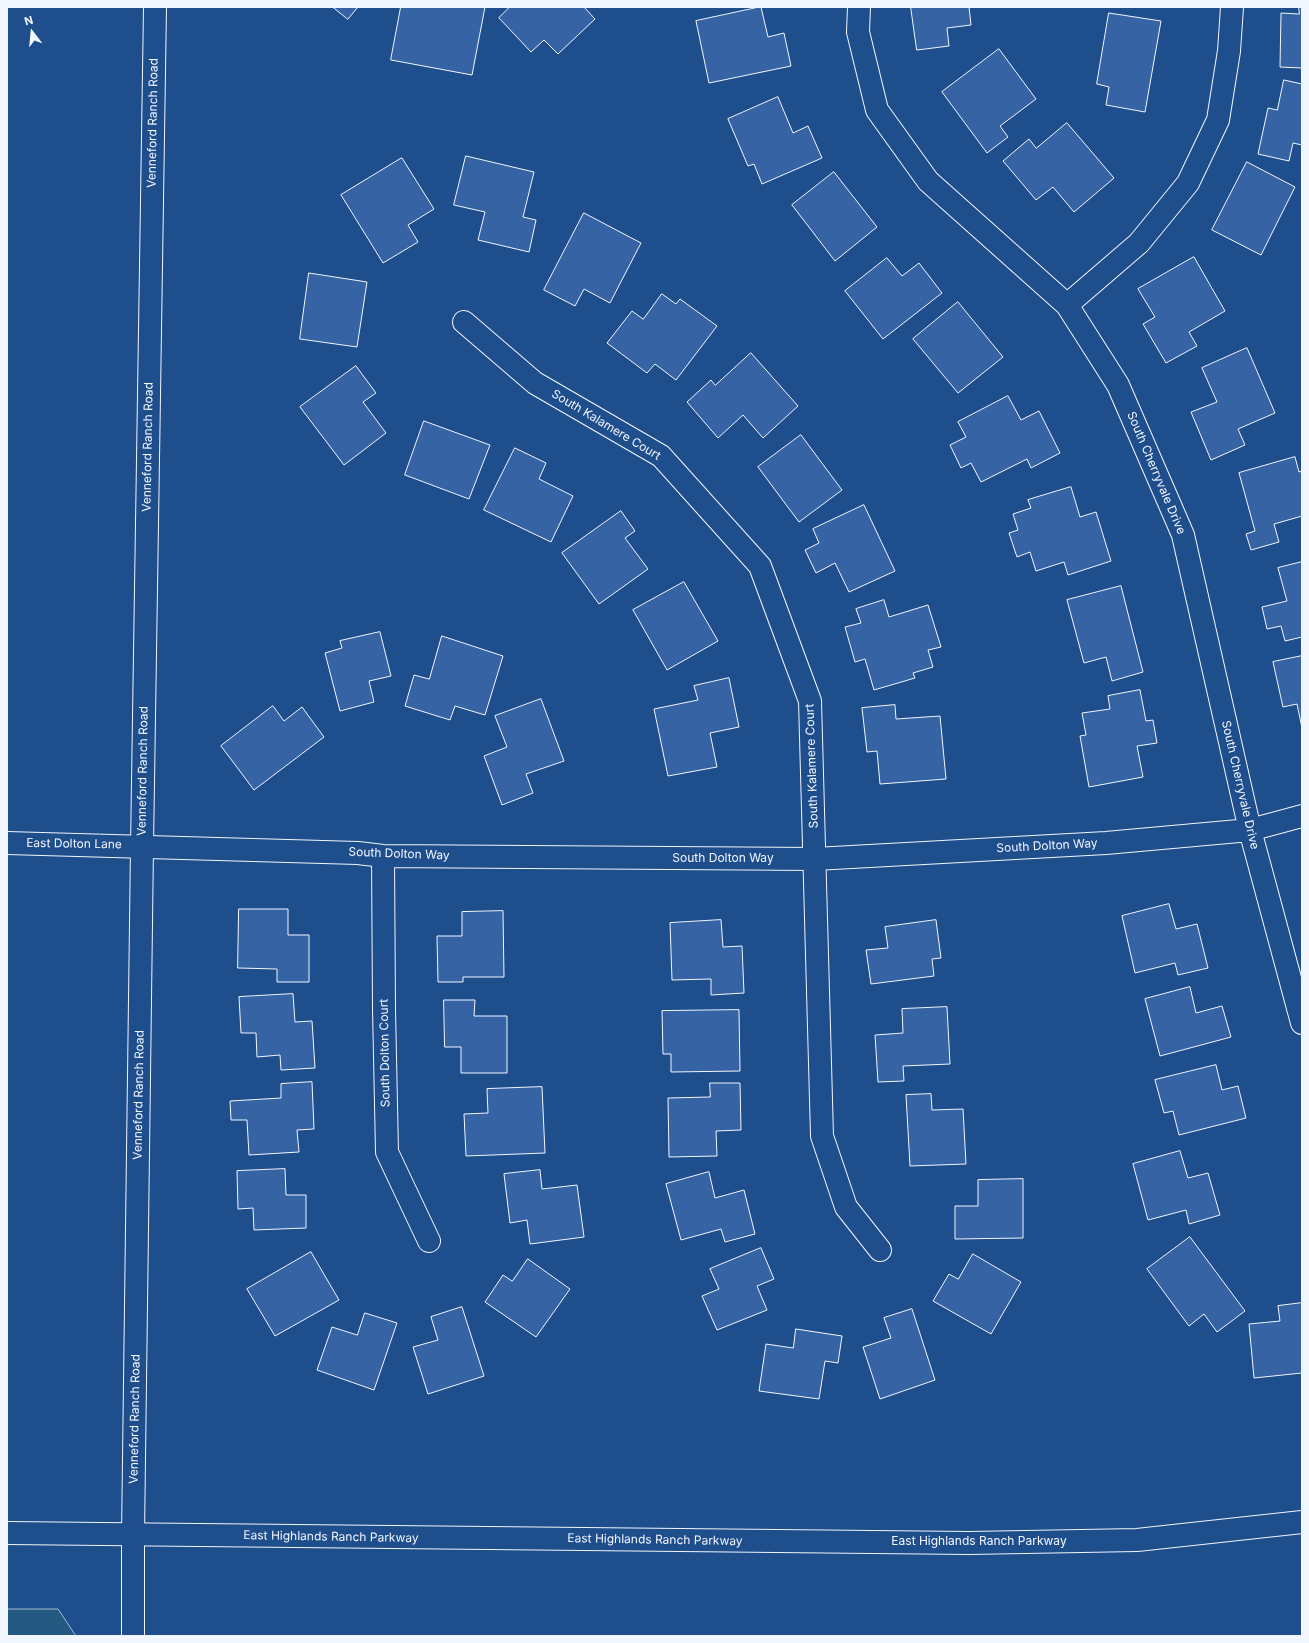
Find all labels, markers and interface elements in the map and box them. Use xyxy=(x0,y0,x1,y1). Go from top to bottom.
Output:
north arrow xyxy=(12,12,52,52)
text: N xyxy=(23,13,35,28)
street label: Venneford Ranch Road xyxy=(145,58,161,188)
street label: Venneford Ranch Road xyxy=(140,382,156,512)
street label: South Kalamere Court xyxy=(549,387,663,463)
street label: South Cherryvale Drive xyxy=(1124,409,1188,537)
street label: South Kalamere Court xyxy=(803,703,821,829)
street label: Venneford Ranch Road xyxy=(135,706,151,836)
street label: South Cherryvale Drive xyxy=(1218,719,1262,851)
street label: East Dolton Lane xyxy=(26,836,122,852)
street label: South Dolton Way xyxy=(996,836,1098,856)
street label: South Dolton Way xyxy=(348,845,450,863)
street label: South Dolton Way xyxy=(672,851,774,865)
street label: South Dolton Court xyxy=(377,999,393,1107)
street label: Venneford Ranch Road xyxy=(131,1030,147,1160)
street label: Venneford Ranch Road xyxy=(127,1354,143,1484)
street label: East Highlands Ranch Parkway xyxy=(243,1528,419,1546)
street label: East Highlands Ranch Parkway xyxy=(567,1531,743,1549)
street label: East Highlands Ranch Parkway xyxy=(891,1534,1067,1548)

